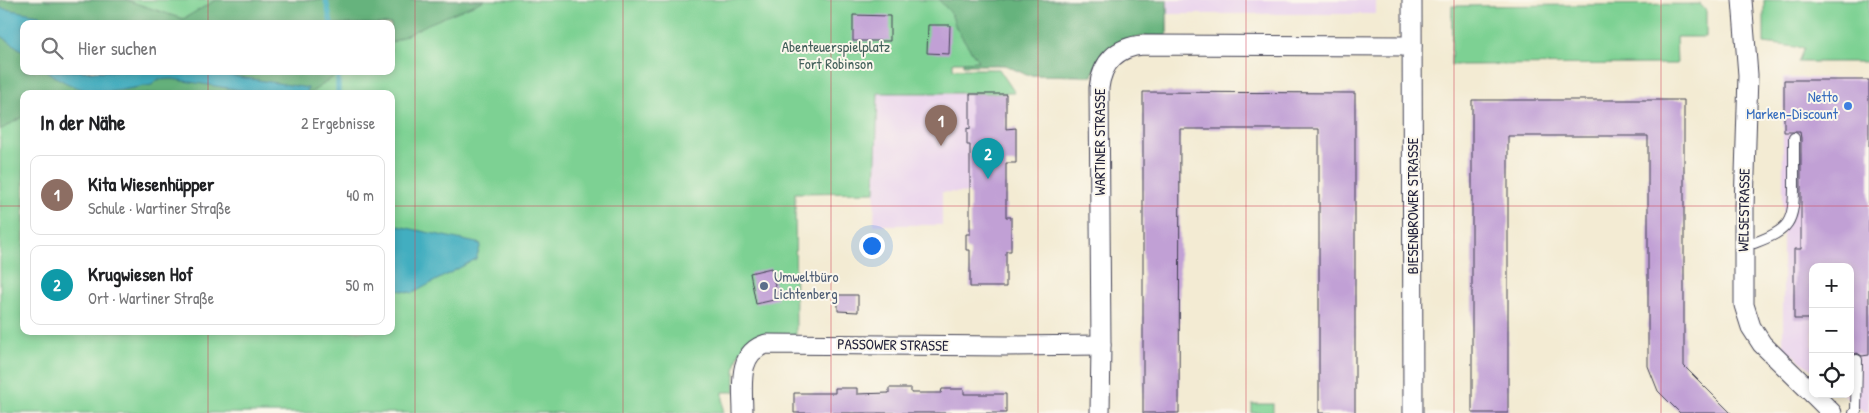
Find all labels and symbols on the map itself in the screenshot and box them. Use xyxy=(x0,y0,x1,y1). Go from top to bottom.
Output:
park label: Abenteuerspielplatz Fort Robinson xyxy=(782,36,891,74)
place label: Netto Marken-Discount xyxy=(1746,86,1839,124)
street label: WARTINER STRASSE xyxy=(1089,88,1110,196)
marker: Netto Marken-Discount xyxy=(1842,100,1854,112)
pin: 1 xyxy=(925,105,957,146)
street label: BIESENBROWER STRASSE xyxy=(1402,137,1423,274)
pin: 2 xyxy=(972,138,1004,179)
street label: WELSESTRASSE xyxy=(1732,168,1755,252)
your location xyxy=(859,233,885,259)
place label: Umweltbüro Lichtenberg xyxy=(774,266,839,304)
marker: Umweltbüro Lichtenberg xyxy=(758,280,770,292)
street label: PASSOWER STRASSE xyxy=(837,333,949,356)

